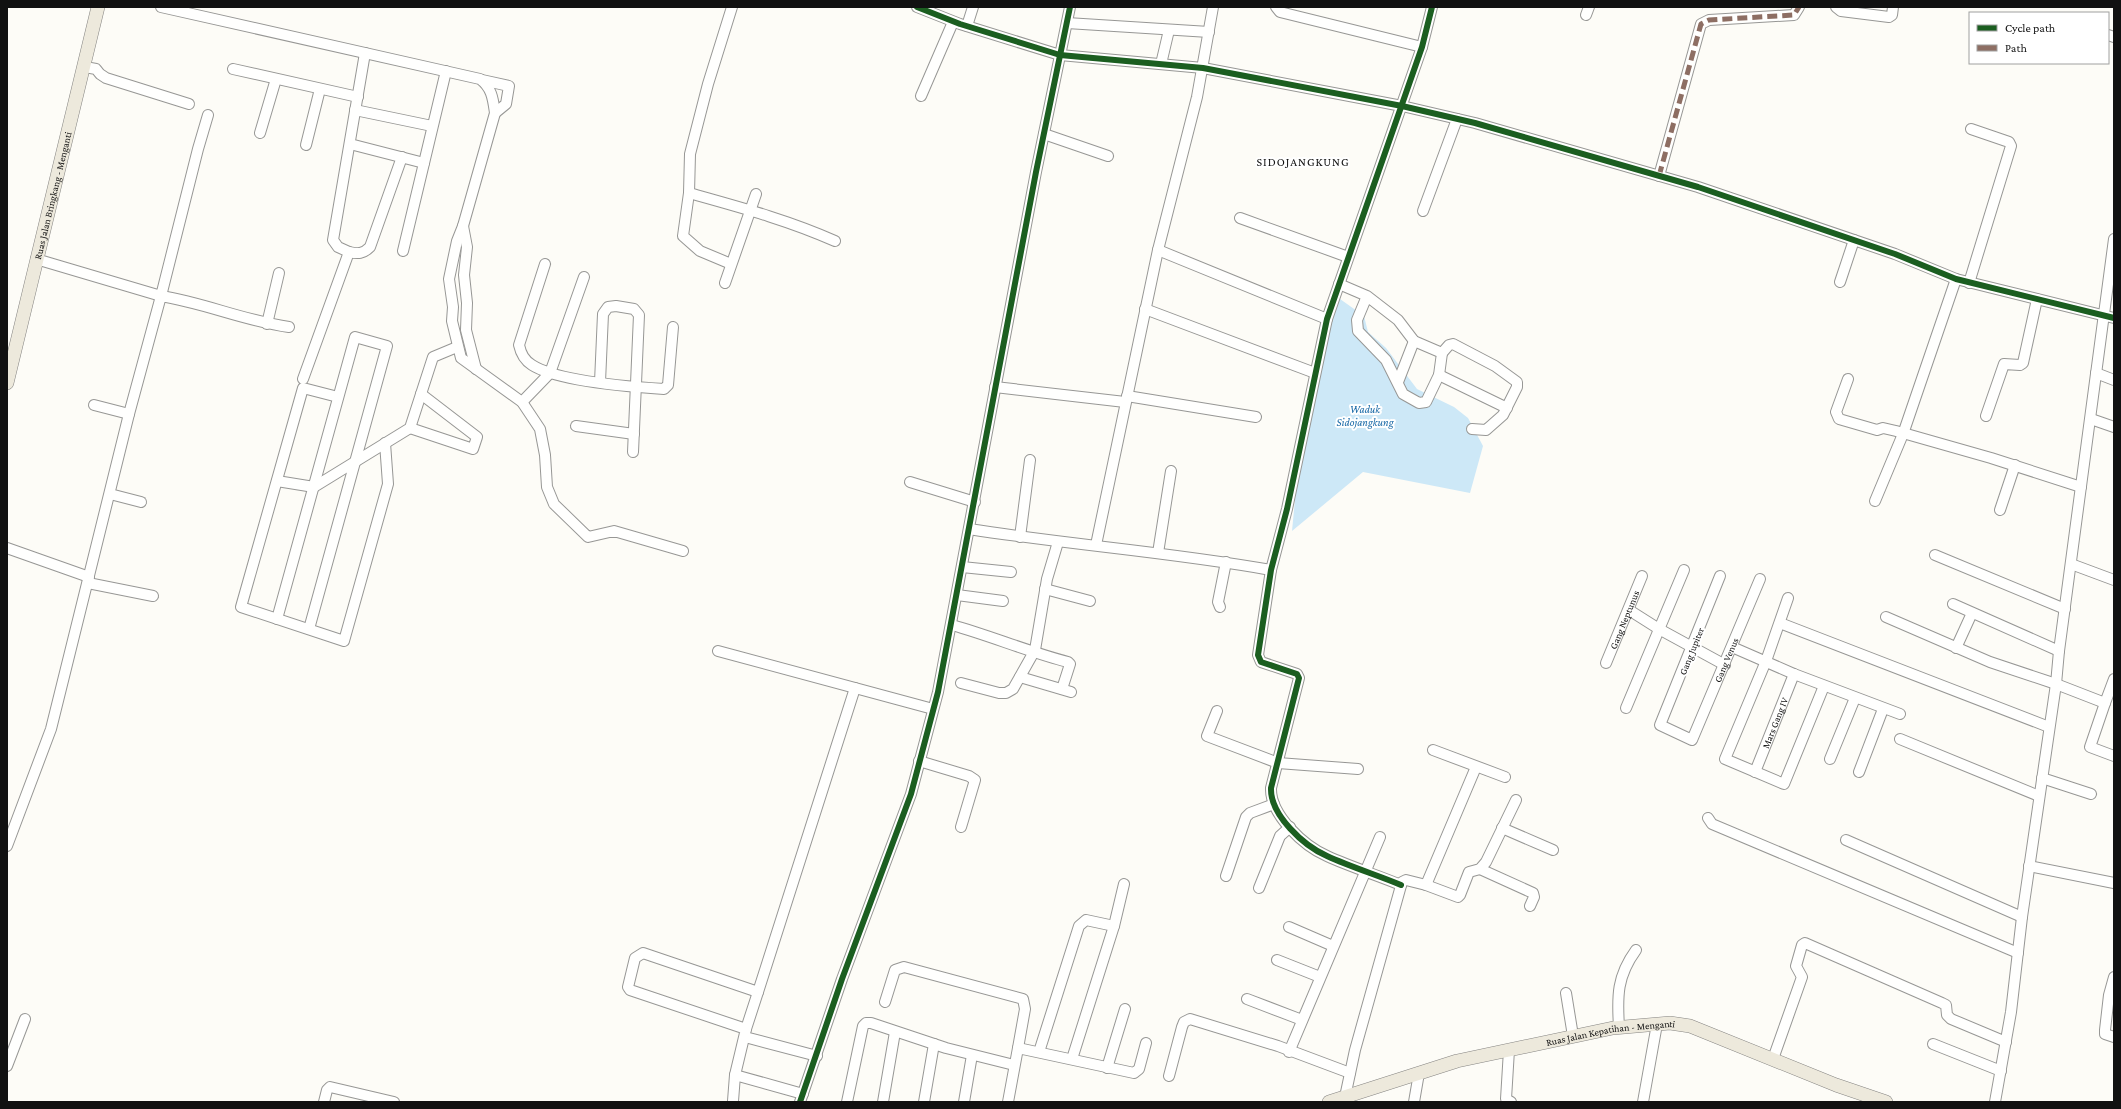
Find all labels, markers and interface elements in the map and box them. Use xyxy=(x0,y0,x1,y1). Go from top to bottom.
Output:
legend xyxy=(1969,12,2109,64)
text: Cycle path xyxy=(2005,21,2056,35)
text: Path xyxy=(2005,41,2027,55)
street label: Ruas Jalan Bringkang - Menganti xyxy=(32,130,74,261)
district label: SIDOJANGKUNG xyxy=(1256,155,1350,169)
water label: Waduk Sidojangkung xyxy=(1336,403,1395,429)
street label: Gang Neptunus xyxy=(1607,589,1641,651)
street label: Gang Jupiter xyxy=(1677,625,1706,677)
street label: Gang Venus xyxy=(1712,636,1741,684)
street label: Mars Gang IV xyxy=(1760,696,1790,750)
street label: Ruas Jalan Kepatihan - Menganti xyxy=(1545,1018,1676,1048)

